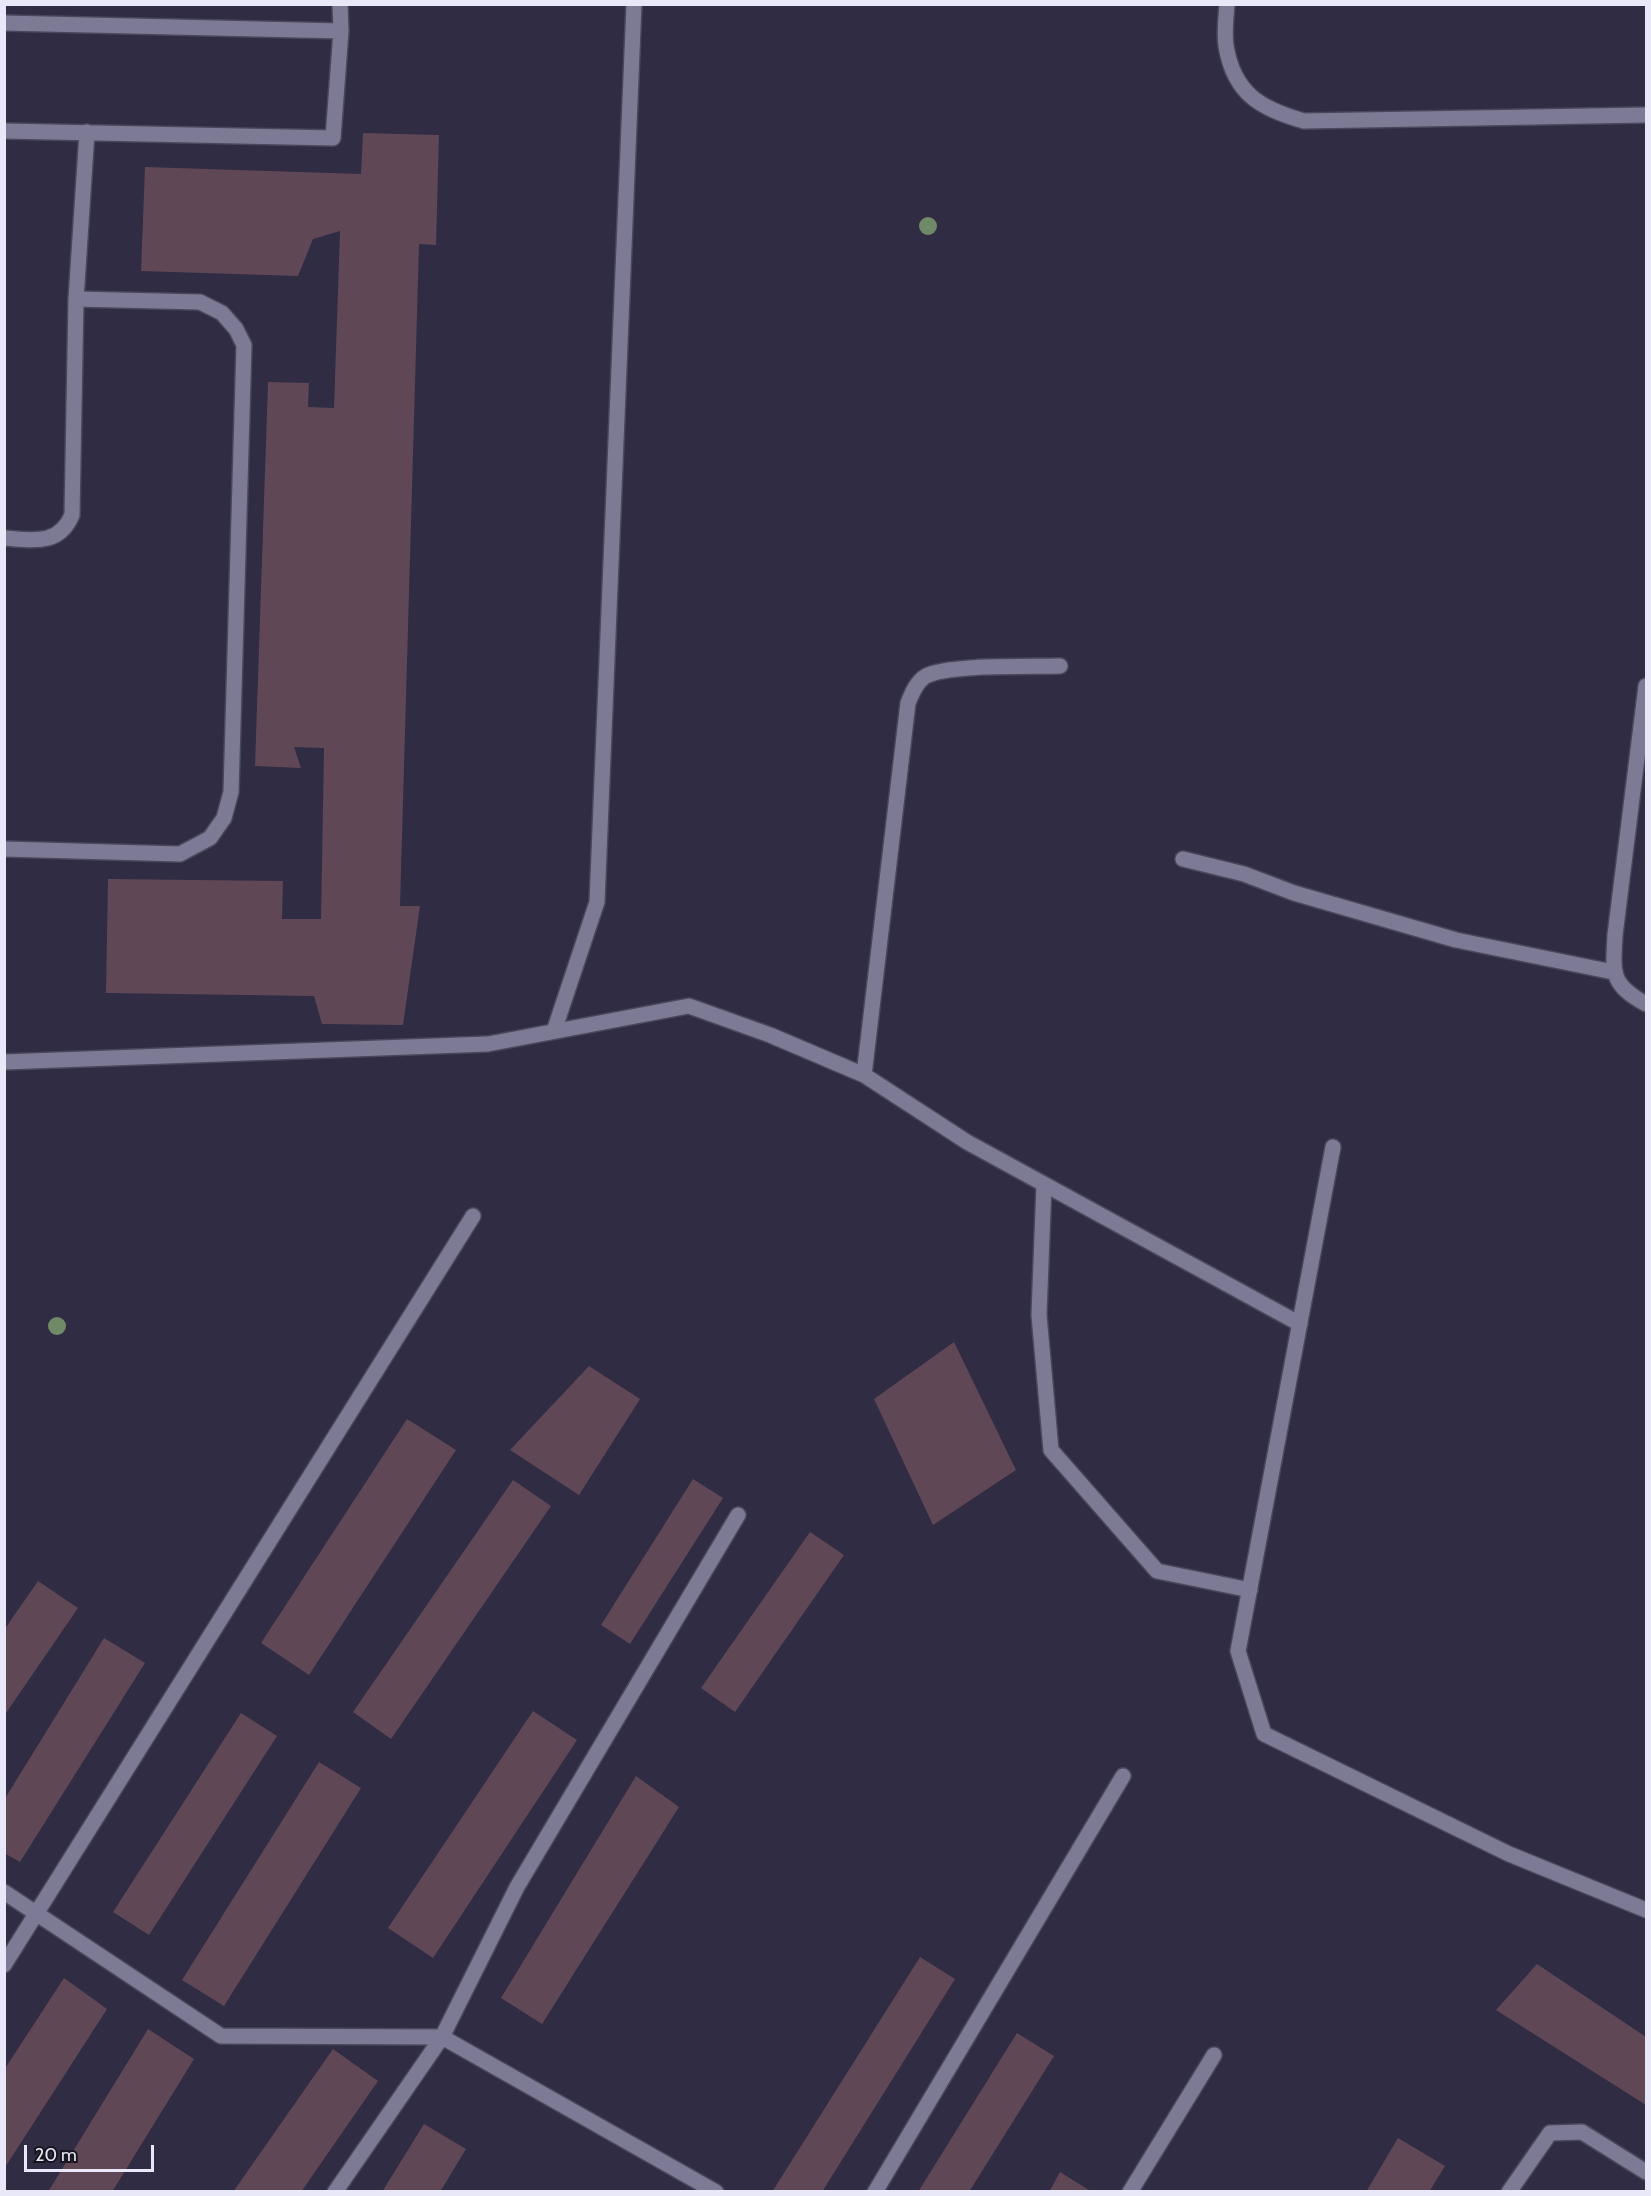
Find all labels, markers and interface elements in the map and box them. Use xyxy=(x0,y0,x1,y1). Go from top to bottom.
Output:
scale bar xyxy=(27,2133,158,2171)
text: 20 m xyxy=(35,2144,77,2166)

